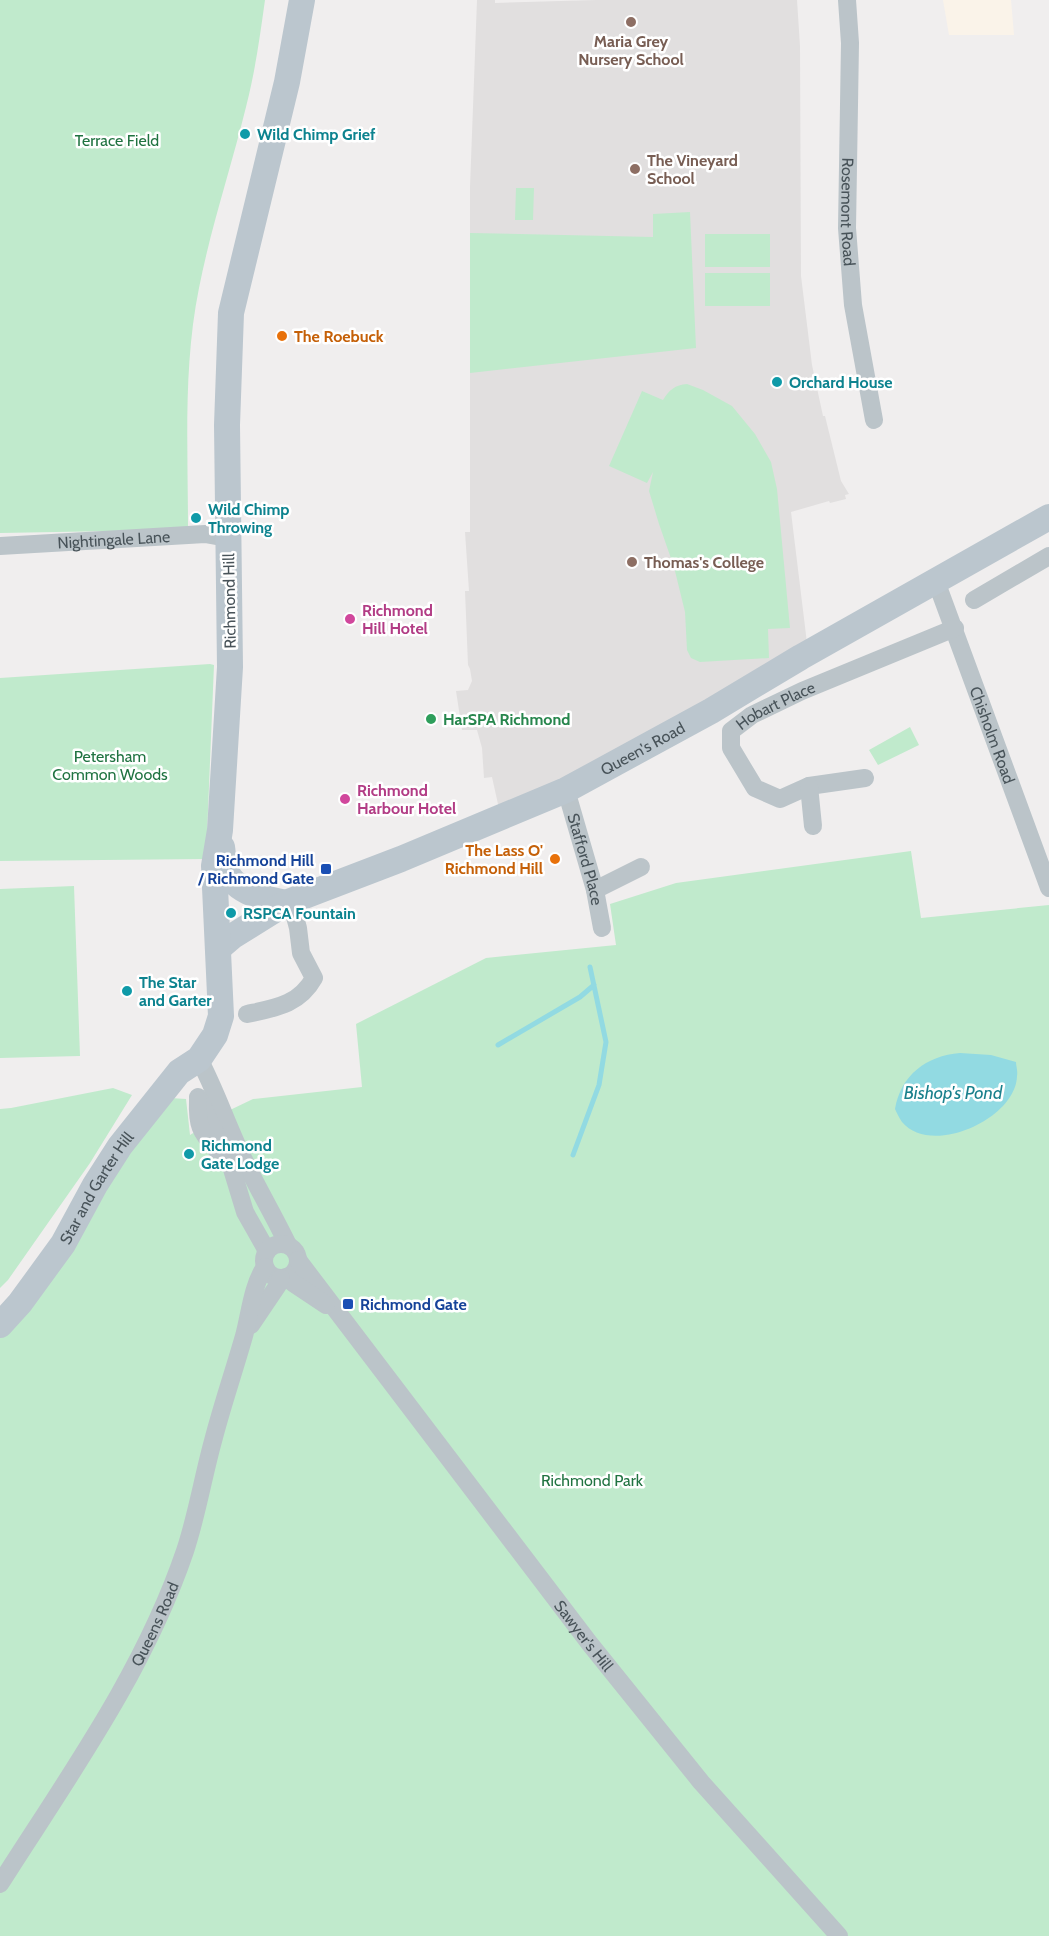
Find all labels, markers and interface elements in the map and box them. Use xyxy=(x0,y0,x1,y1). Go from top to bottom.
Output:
marker: Maria Grey Nursery School xyxy=(624,15,638,29)
place label: Maria Grey Nursery School xyxy=(578,32,684,69)
place label: Wild Chimp Grief xyxy=(257,125,376,144)
marker: Wild Chimp Grief xyxy=(238,127,252,141)
park label: Terrace Field xyxy=(75,131,159,150)
place label: The Vineyard School xyxy=(647,151,738,188)
street label: Rosemont Road xyxy=(837,157,859,267)
marker: The Vineyard School xyxy=(628,162,642,176)
place label: The Roebuck xyxy=(294,327,384,346)
marker: The Roebuck xyxy=(275,329,289,343)
place label: Orchard House xyxy=(789,373,893,392)
marker: Orchard House xyxy=(770,375,784,389)
place label: Wild Chimp Throwing xyxy=(208,500,290,537)
marker: Wild Chimp Throwing xyxy=(189,511,203,525)
street label: Nightingale Lane xyxy=(57,527,171,553)
street label: Richmond Hill xyxy=(219,553,240,649)
place label: Thomas's College xyxy=(644,553,764,572)
marker: Thomas's College xyxy=(625,555,639,569)
place label: Richmond Hill Hotel xyxy=(362,601,433,638)
marker: Richmond Hill Hotel xyxy=(343,612,357,626)
street label: Hobart Place xyxy=(732,678,818,734)
street label: Chisholm Road xyxy=(966,684,1019,786)
place label: HarSPA Richmond xyxy=(443,710,570,729)
marker: HarSPA Richmond xyxy=(424,712,438,726)
street label: Queen's Road xyxy=(597,718,688,779)
park label: Petersham Common Woods xyxy=(52,747,168,784)
place label: Richmond Harbour Hotel xyxy=(357,781,456,818)
marker: Richmond Harbour Hotel xyxy=(338,792,352,806)
street label: Stafford Place xyxy=(563,811,607,907)
place label: The Lass O' Richmond Hill xyxy=(445,841,543,878)
place label: Richmond Hill / Richmond Gate xyxy=(197,851,314,888)
marker: The Lass O' Richmond Hill xyxy=(548,852,562,866)
marker: Richmond Hill / Richmond Gate xyxy=(319,862,333,876)
place label: RSPCA Fountain xyxy=(243,904,356,923)
marker: RSPCA Fountain xyxy=(224,906,238,920)
place label: The Star and Garter xyxy=(139,973,212,1010)
marker: The Star and Garter xyxy=(120,984,134,998)
water label: Bishop's Pond xyxy=(904,1082,1003,1104)
street label: Star and Garter Hill xyxy=(56,1128,138,1248)
place label: Richmond Gate Lodge xyxy=(201,1136,279,1173)
marker: Richmond Gate Lodge xyxy=(182,1147,196,1161)
place label: Richmond Gate xyxy=(360,1295,467,1314)
marker: Richmond Gate xyxy=(341,1297,355,1311)
park label: Richmond Park xyxy=(541,1471,644,1490)
street label: Queens Road xyxy=(127,1579,183,1670)
street label: Sawyer's Hill xyxy=(550,1597,617,1675)

